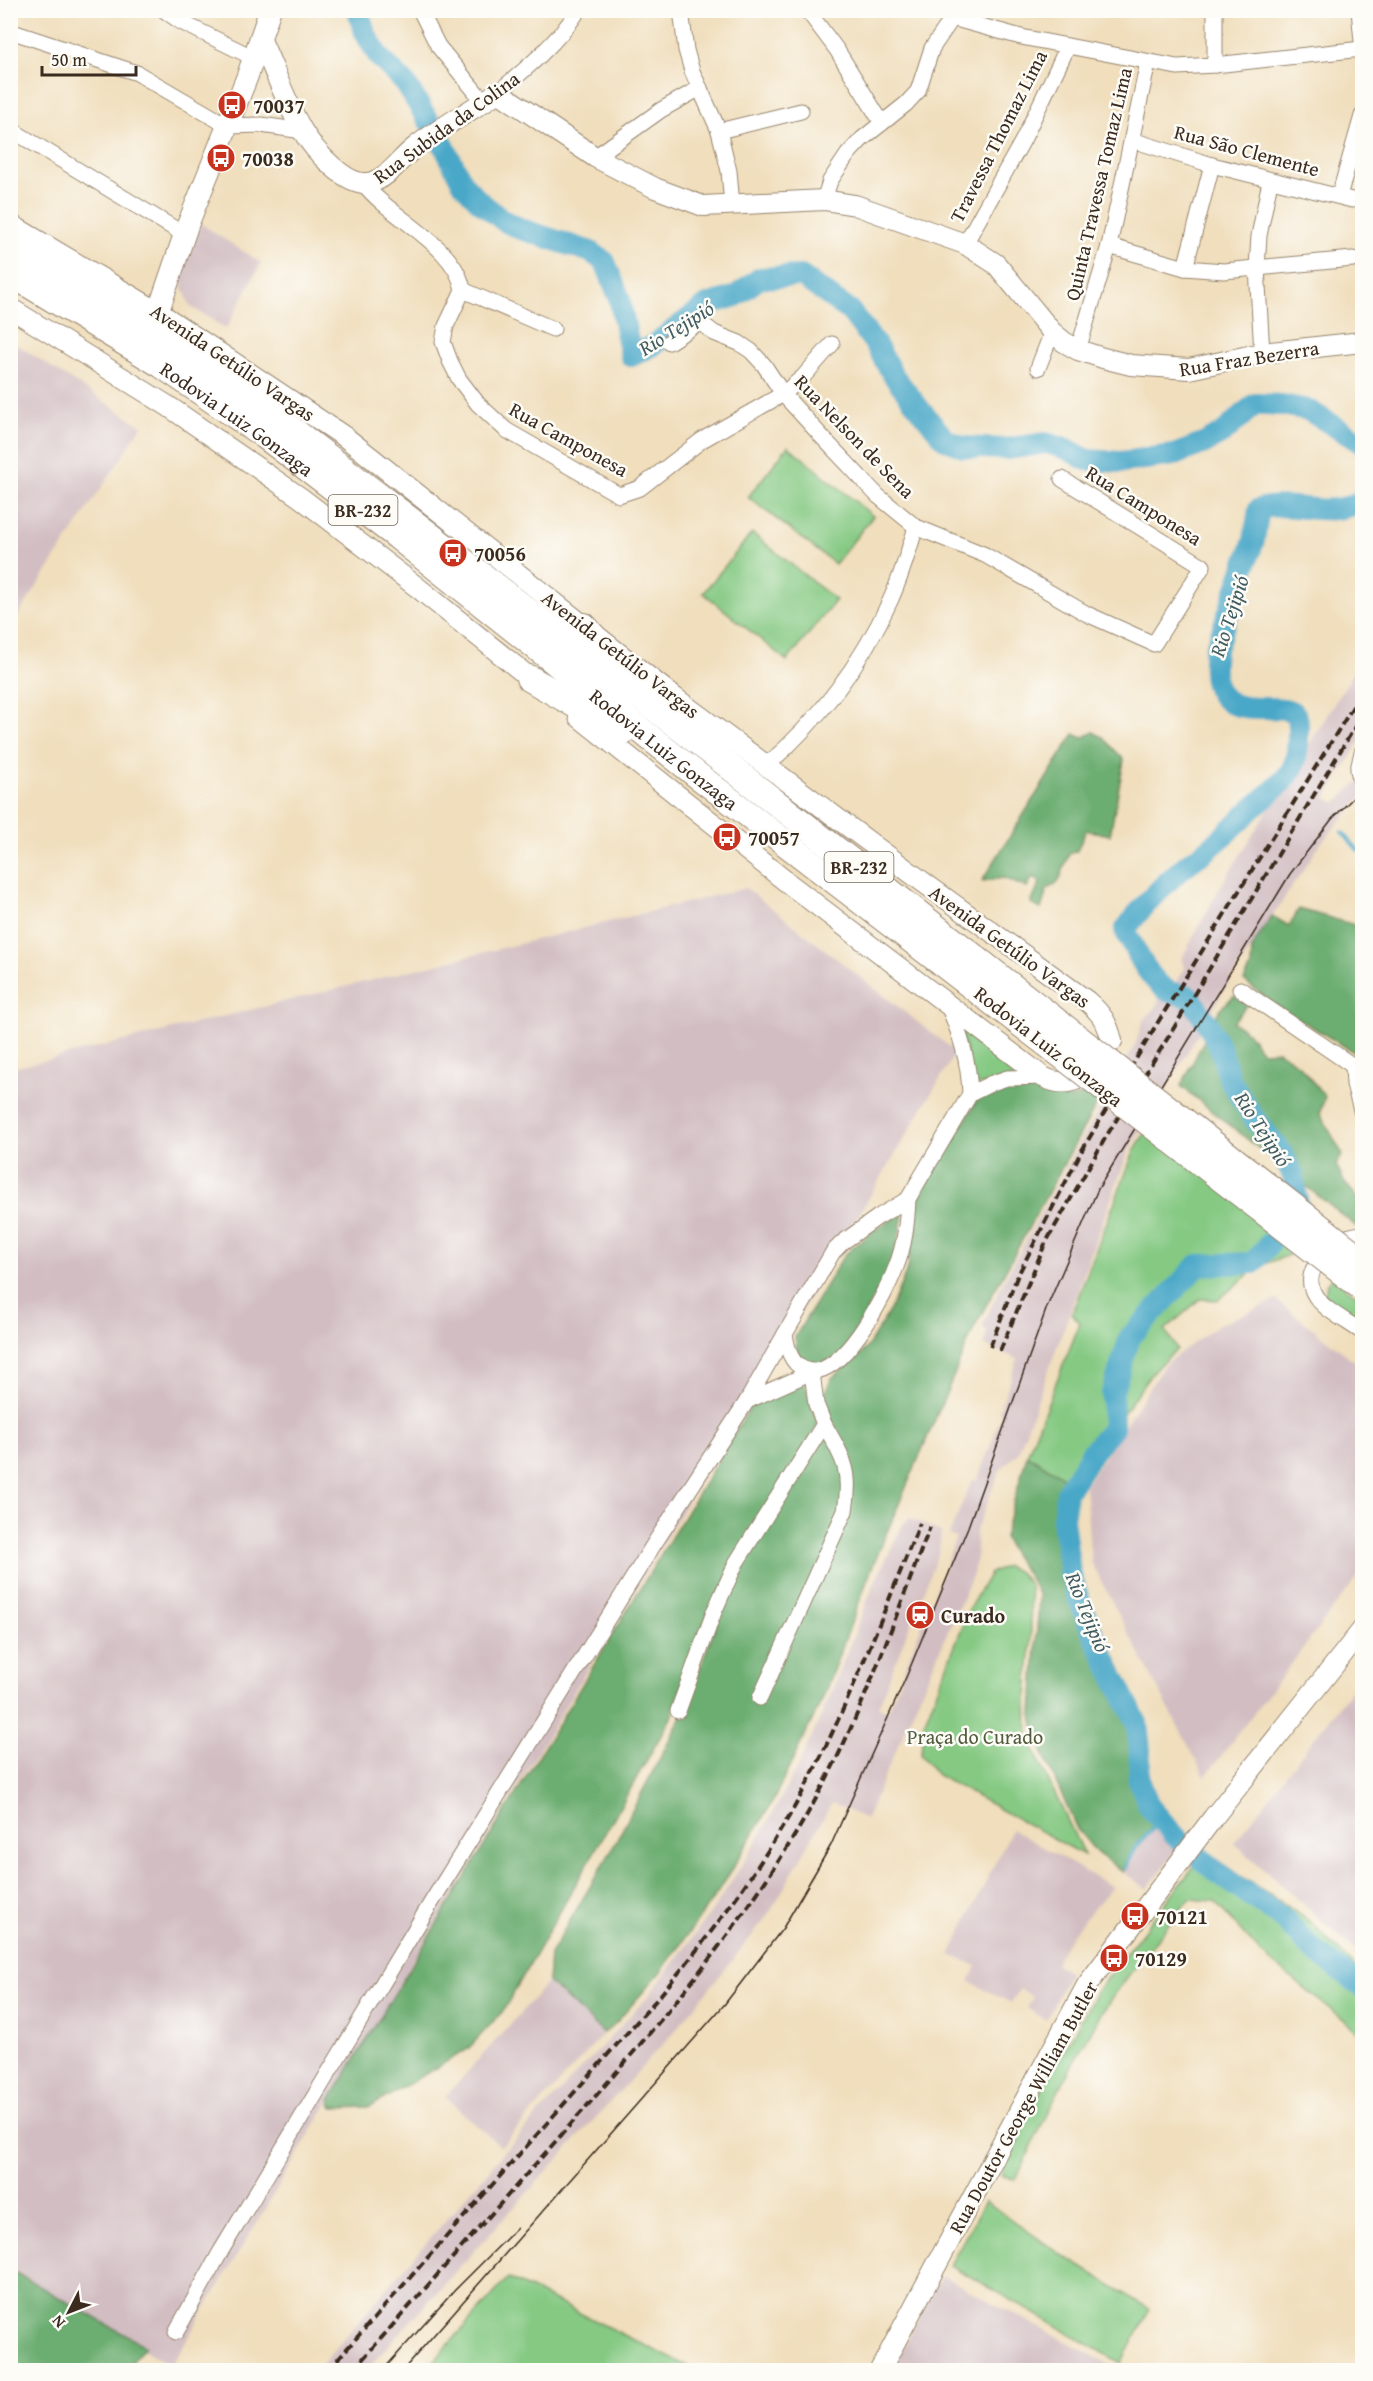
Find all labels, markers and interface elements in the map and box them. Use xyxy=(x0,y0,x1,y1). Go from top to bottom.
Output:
scale bar xyxy=(42,39,136,77)
street label: Travessa Thomaz Lima xyxy=(942,44,1054,227)
text: 50 m xyxy=(51,46,87,73)
street label: Rua Subida da Colina xyxy=(367,64,526,190)
street label: Quinta Travessa Tomaz Lima xyxy=(1057,64,1139,303)
bus stop icon: 70037 xyxy=(216,89,248,121)
place label: 70037 xyxy=(253,91,305,120)
street label: Rua São Clemente xyxy=(1171,117,1323,183)
bus stop icon: 70038 xyxy=(205,142,237,174)
place label: 70038 xyxy=(242,144,294,173)
water label: Rio Tejipió xyxy=(631,293,720,364)
street label: Avenida Getúlio Vargas xyxy=(145,296,321,428)
street label: Rua Fraz Bezerra xyxy=(1177,333,1322,383)
street label: Rodovia Luiz Gonzaga xyxy=(155,354,321,483)
street label: Rua Nelson de Sena xyxy=(788,368,922,505)
street label: Rua Camponesa xyxy=(504,394,634,484)
street label: Rua Camponesa xyxy=(1080,458,1208,553)
road number: BR-232 xyxy=(328,495,398,525)
bus stop icon: 70056 xyxy=(437,537,469,569)
place label: 70056 xyxy=(474,539,526,568)
water label: Rio Tejipió xyxy=(1201,571,1257,662)
street label: Avenida Getúlio Vargas xyxy=(536,583,706,725)
street label: Rodovia Luiz Gonzaga xyxy=(584,681,745,817)
bus stop icon: 70057 xyxy=(711,821,743,853)
place label: 70057 xyxy=(748,823,800,852)
road number: BR-232 xyxy=(824,852,894,882)
street label: Avenida Getúlio Vargas xyxy=(923,877,1097,1015)
street label: Rodovia Luiz Gonzaga xyxy=(968,979,1130,1114)
water label: Rio Tejipió xyxy=(1227,1085,1299,1173)
water label: Rio Tejipió xyxy=(1058,1566,1118,1657)
station icon: Curado xyxy=(904,1599,936,1631)
place label: Curado xyxy=(941,1601,1006,1630)
park label: Praça do Curado xyxy=(907,1722,1043,1751)
bus stop icon: 70121 xyxy=(1119,1900,1151,1932)
place label: 70121 xyxy=(1156,1902,1208,1931)
bus stop icon: 70129 xyxy=(1098,1942,1130,1974)
place label: 70129 xyxy=(1135,1944,1187,1973)
street label: Rua Doutor George William Butler xyxy=(941,1975,1105,2239)
north arrow xyxy=(39,2282,99,2342)
text: N xyxy=(45,2310,70,2334)

